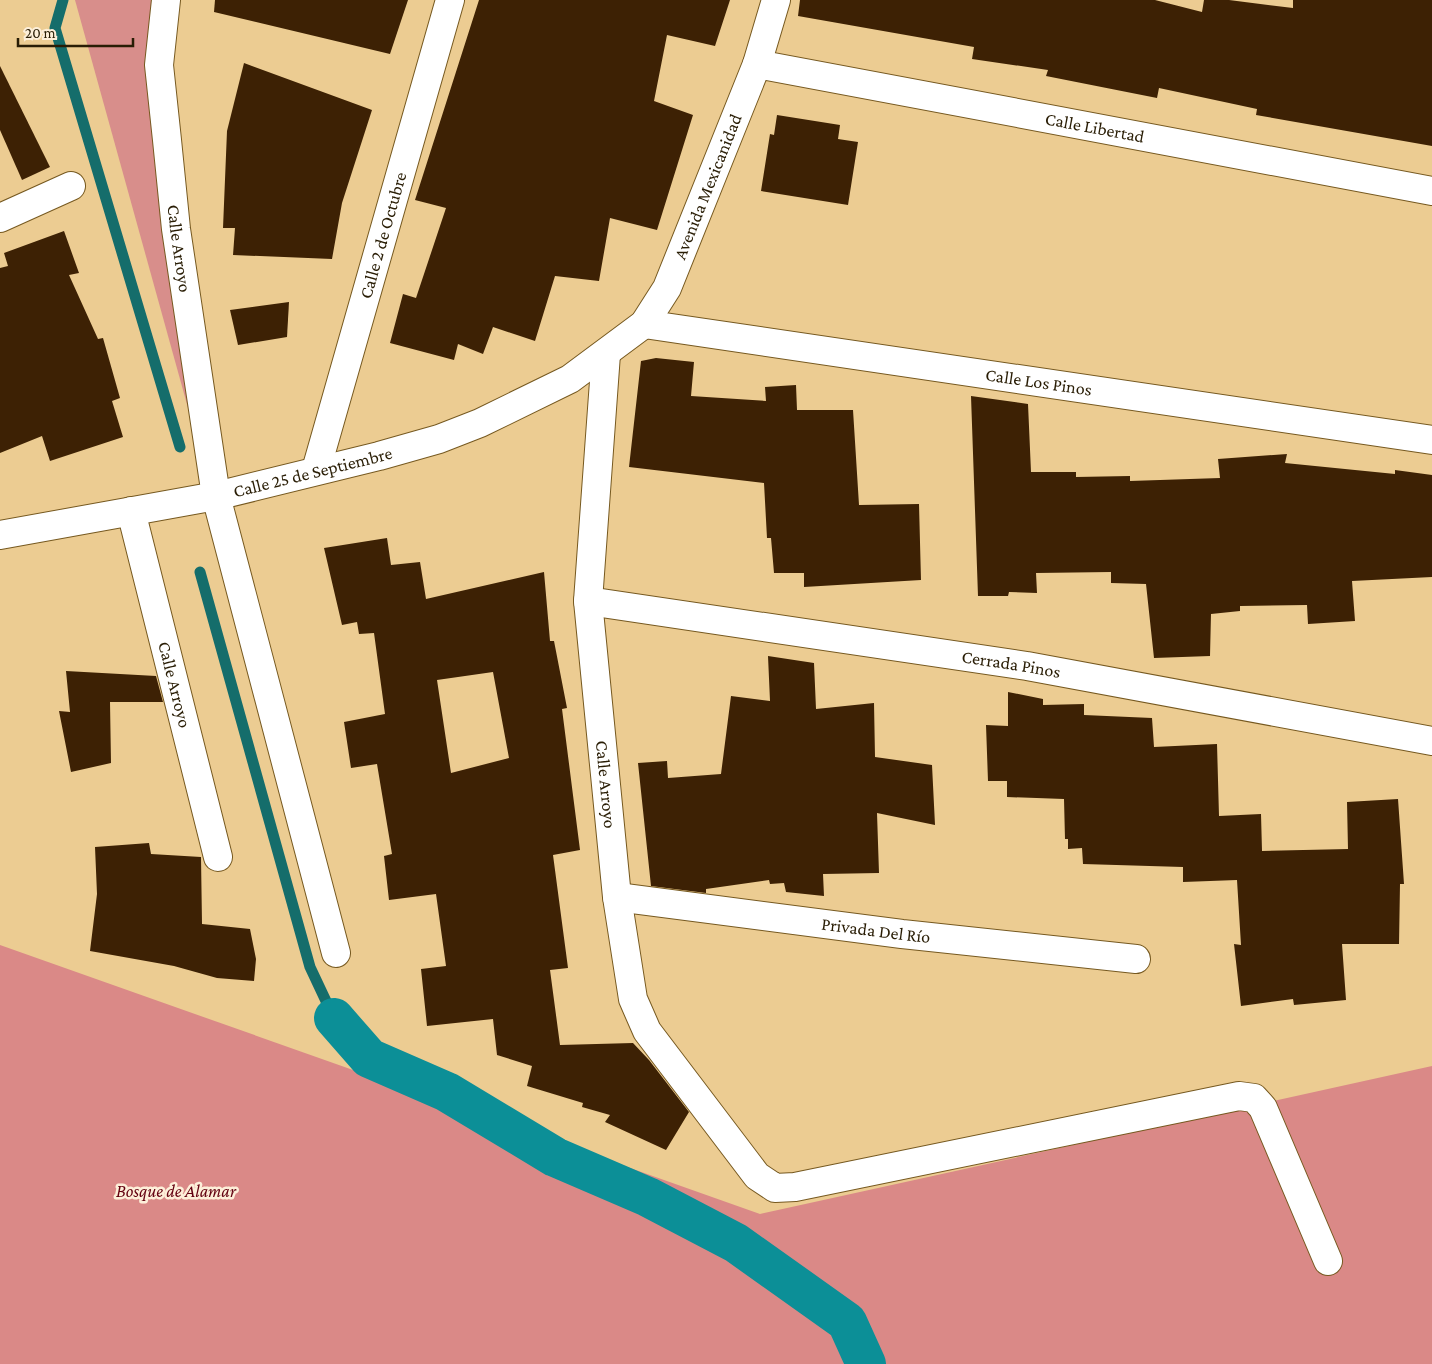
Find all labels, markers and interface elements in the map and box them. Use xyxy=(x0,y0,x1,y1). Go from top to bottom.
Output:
scale bar xyxy=(18,15,132,47)
text: 20 m xyxy=(25,25,56,41)
street label: Calle Libertad xyxy=(1044,108,1147,147)
street label: Avenida Mexicanidad xyxy=(670,111,746,262)
street label: Calle 2 de Octubre xyxy=(355,170,410,301)
street label: Calle Arroyo xyxy=(164,204,195,294)
street label: Calle Los Pinos xyxy=(984,364,1093,400)
street label: Calle 25 de Septiembre xyxy=(231,443,394,501)
street label: Calle Arroyo xyxy=(154,639,195,730)
street label: Cerrada Pinos xyxy=(961,646,1062,682)
street label: Calle Arroyo xyxy=(592,740,620,829)
street label: Privada Del Río xyxy=(820,914,931,947)
park label: Bosque de Alamar xyxy=(116,1181,237,1201)

